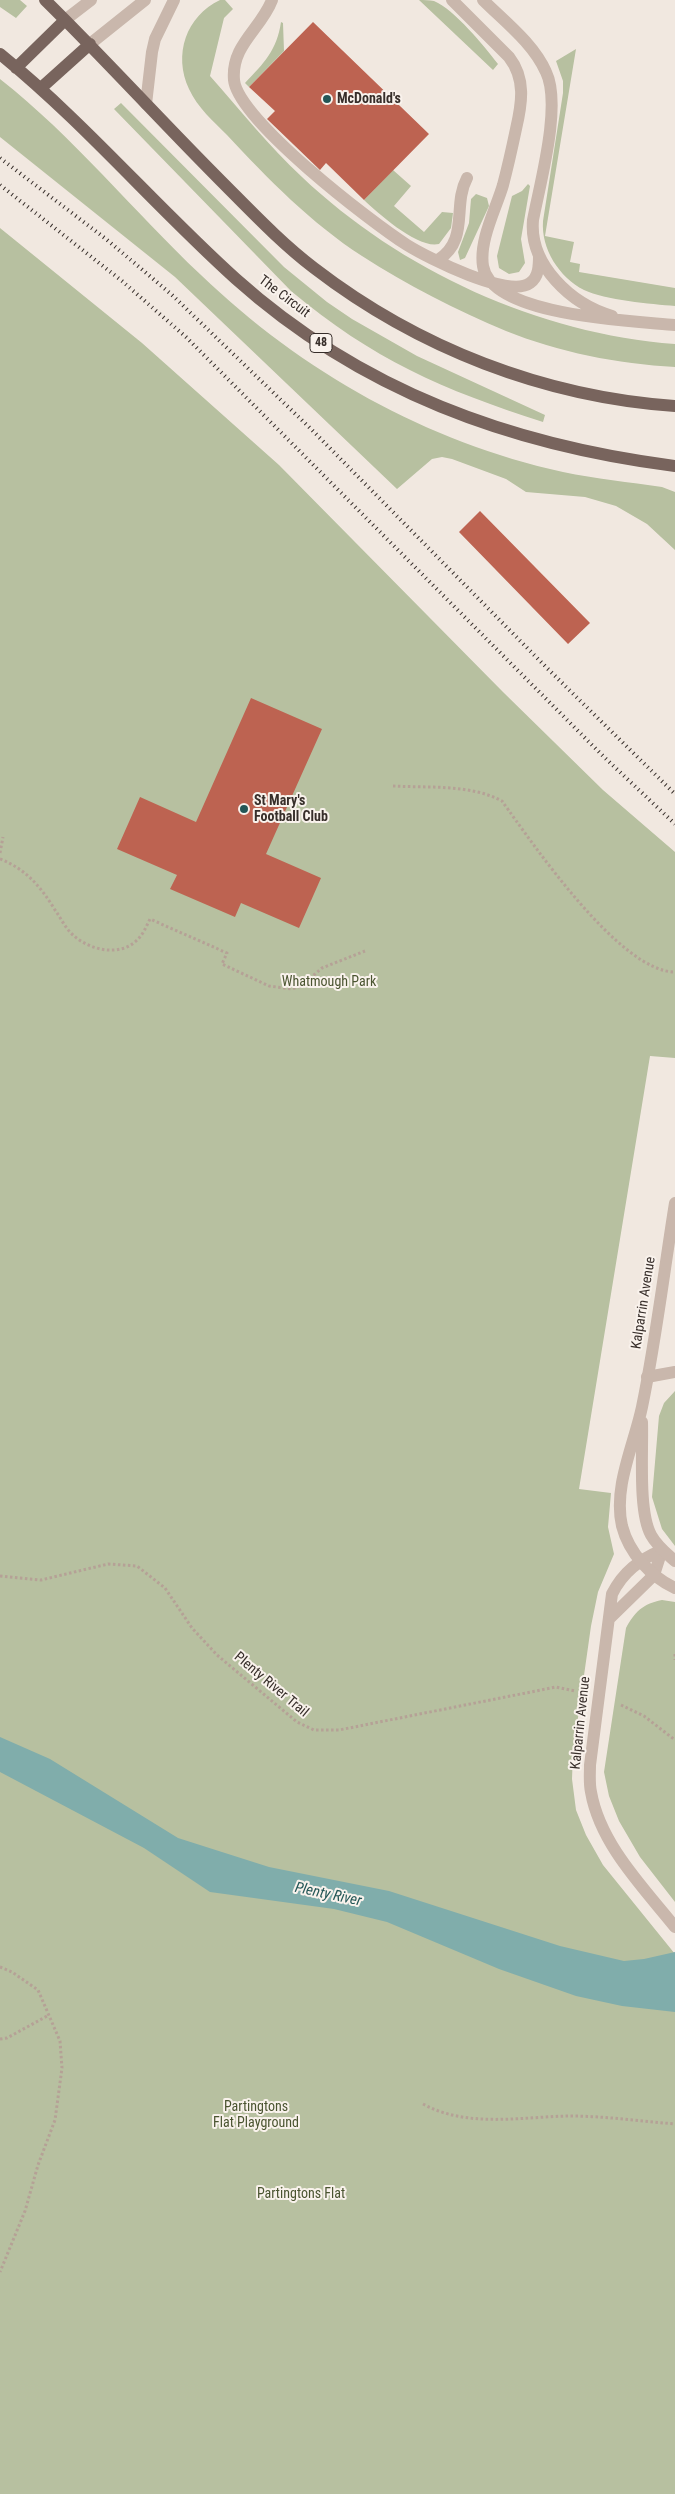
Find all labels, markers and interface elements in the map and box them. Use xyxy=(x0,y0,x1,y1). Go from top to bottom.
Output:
place label: McDonald's xyxy=(337,91,401,107)
marker: McDonald's xyxy=(321,93,333,105)
street label: The Circuit xyxy=(255,272,313,322)
road number: 48 xyxy=(310,333,332,352)
place label: St Mary's Football Club xyxy=(254,793,328,826)
marker: St Mary's Football Club xyxy=(238,803,250,815)
park label: Whatmough Park xyxy=(282,974,376,990)
street label: Kalparrin Avenue xyxy=(628,1256,660,1350)
street label: Plenty River Trail xyxy=(230,1649,312,1721)
street label: Kalparrin Avenue xyxy=(568,1676,594,1770)
water label: Plenty River xyxy=(293,1879,363,1911)
park label: Partingtons Flat Playground xyxy=(213,2099,299,2132)
park label: Partingtons Flat xyxy=(257,2186,345,2202)

